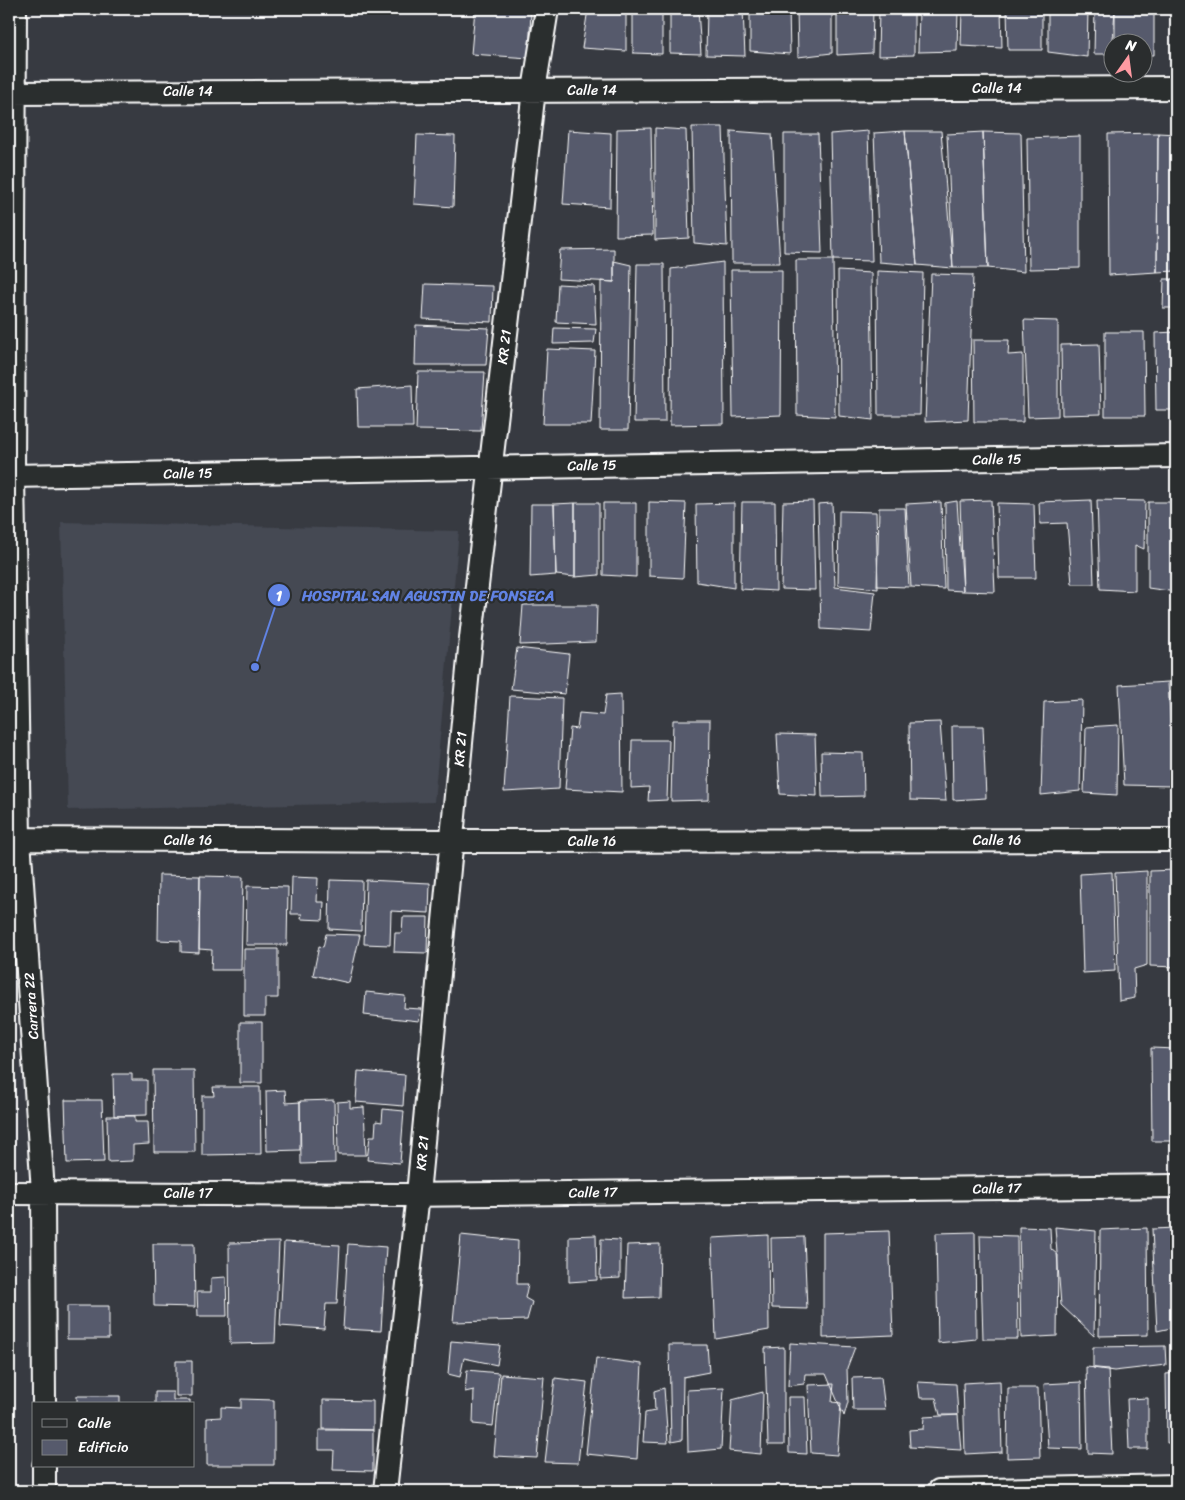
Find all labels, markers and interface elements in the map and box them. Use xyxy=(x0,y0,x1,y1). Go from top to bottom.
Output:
north arrow xyxy=(1102,32,1152,82)
text: N xyxy=(1122,32,1139,59)
street label: Calle 14 xyxy=(972,76,1022,101)
street label: Calle 14 xyxy=(567,78,617,103)
street label: Calle 14 xyxy=(163,79,213,104)
street label: KR 21 xyxy=(490,328,519,366)
street label: Calle 15 xyxy=(972,447,1022,472)
street label: Calle 15 xyxy=(567,453,617,478)
street label: Calle 15 xyxy=(163,461,213,486)
callout: HOSPITAL SAN AGUSTIN DE FONSECA xyxy=(266,580,565,610)
text: 1 xyxy=(276,583,283,609)
text: HOSPITAL SAN AGUSTIN DE FONSECA xyxy=(301,583,555,609)
street label: KR 21 xyxy=(447,731,474,767)
street label: Calle 16 xyxy=(164,828,212,853)
street label: Calle 16 xyxy=(973,828,1021,853)
street label: Calle 16 xyxy=(568,829,616,854)
street label: Carrera 22 xyxy=(17,972,46,1040)
street label: KR 21 xyxy=(409,1135,436,1171)
street label: Calle 17 xyxy=(972,1176,1023,1201)
street label: Calle 17 xyxy=(568,1180,619,1205)
street label: Calle 17 xyxy=(164,1181,213,1206)
legend xyxy=(32,1402,195,1468)
text: Calle xyxy=(78,1410,111,1436)
text: Edificio xyxy=(78,1434,129,1460)

